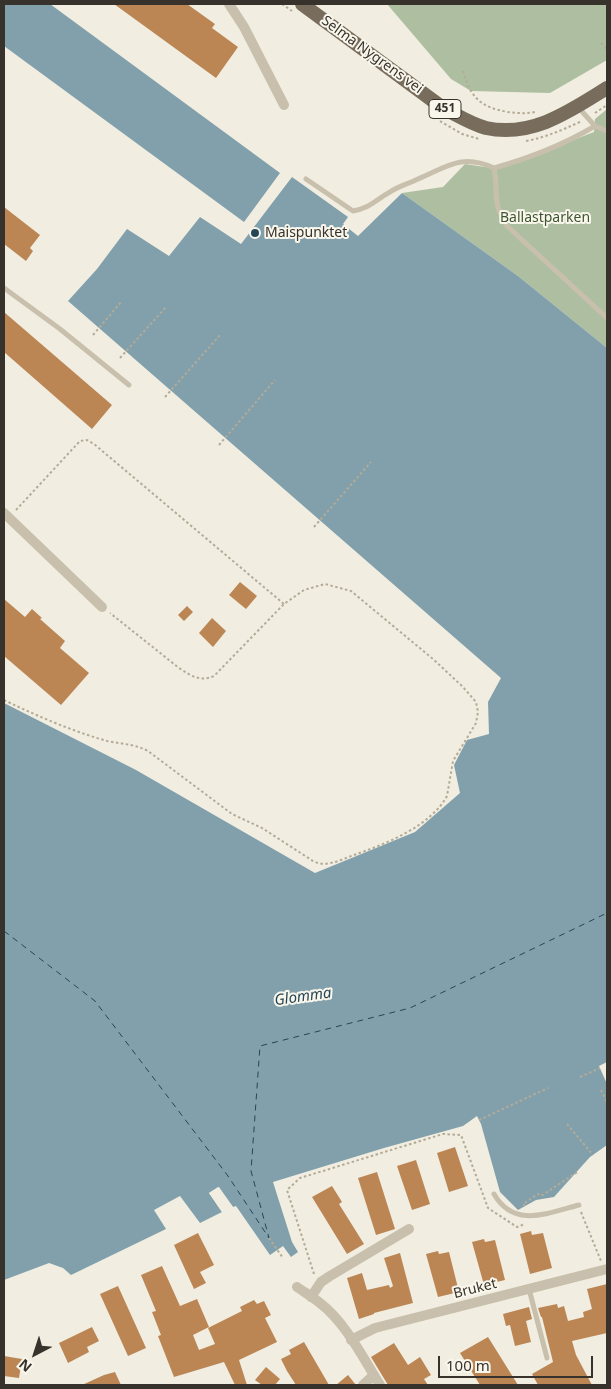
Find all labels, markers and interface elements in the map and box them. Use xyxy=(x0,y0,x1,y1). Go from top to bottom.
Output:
street label: Selma Nygrens vei xyxy=(318,13,426,97)
road number: 451 xyxy=(429,100,461,118)
park label: Ballastparken xyxy=(500,210,590,226)
place label: Maispunktet xyxy=(265,225,347,241)
marker: Maispunktet xyxy=(249,227,261,239)
water label: Glomma xyxy=(273,984,333,1010)
street label: Bruket xyxy=(452,1276,498,1302)
north arrow xyxy=(10,1329,60,1379)
scale bar xyxy=(441,1346,596,1378)
text: N xyxy=(15,1355,36,1377)
text: 100 m xyxy=(446,1355,490,1375)

